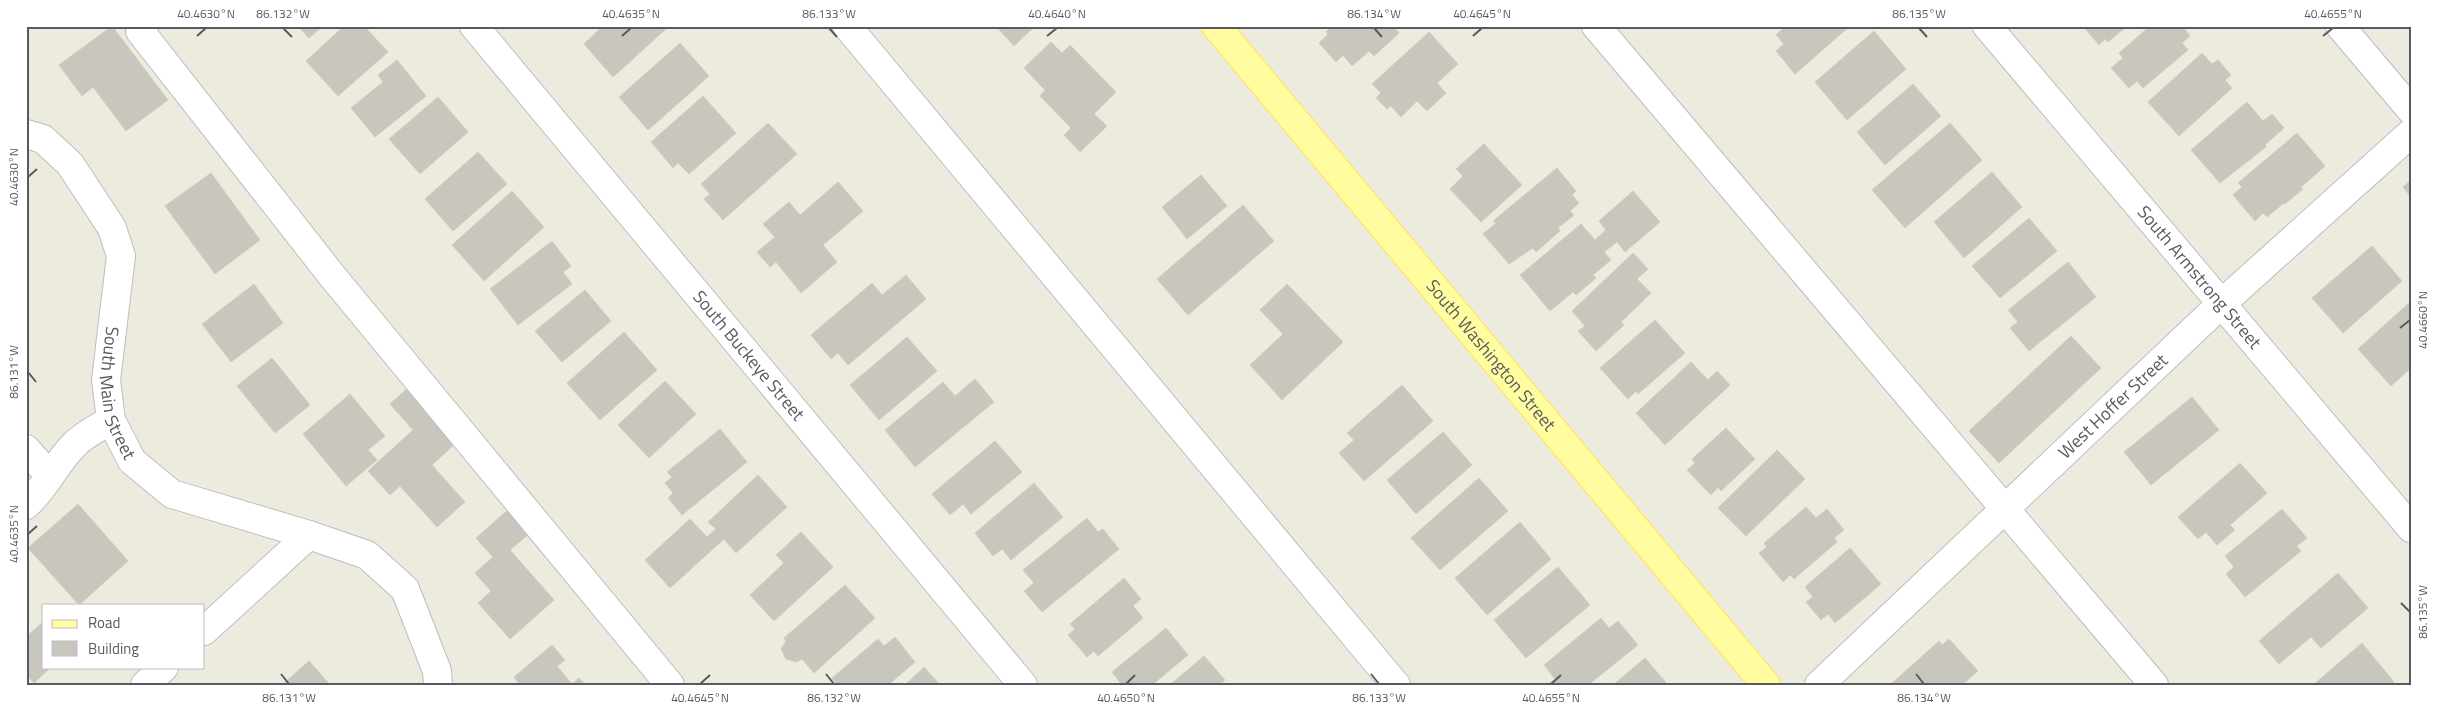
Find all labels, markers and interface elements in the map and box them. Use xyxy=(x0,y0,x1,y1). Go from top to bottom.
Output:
text: 40.4630°N xyxy=(177,4,235,23)
text: 86.132°W xyxy=(256,4,310,23)
text: 40.4635°N xyxy=(602,4,660,23)
text: 86.133°W xyxy=(802,4,856,23)
text: 40.4640°N xyxy=(1028,4,1086,23)
text: 86.134°W xyxy=(1347,4,1401,23)
text: 40.4645°N xyxy=(1453,4,1511,23)
text: 86.135°W xyxy=(1892,4,1946,23)
text: 40.4655°N xyxy=(2304,4,2362,23)
text: 40.4630°N xyxy=(4,148,23,206)
street label: South Armstrong Street xyxy=(2131,199,2269,355)
street label: South Washington Street xyxy=(1420,273,1563,437)
street label: South Buckeye Street xyxy=(687,284,812,427)
text: 40.4660°N xyxy=(2413,291,2432,349)
street label: South Main Street xyxy=(92,325,143,465)
text: 86.131°W xyxy=(4,345,23,399)
street label: West Hoffer Street xyxy=(2052,347,2174,465)
text: 40.4635°N xyxy=(4,505,23,563)
text: 86.135°W xyxy=(2413,585,2432,639)
legend xyxy=(42,604,205,668)
text: Road xyxy=(88,611,120,634)
text: Building xyxy=(88,637,139,660)
text: 86.131°W xyxy=(262,688,316,707)
text: 40.4645°N xyxy=(671,688,729,707)
text: 86.132°W xyxy=(807,688,861,707)
text: 40.4650°N xyxy=(1097,688,1155,707)
text: 86.133°W xyxy=(1352,688,1406,707)
text: 40.4655°N xyxy=(1522,688,1580,707)
text: 86.134°W xyxy=(1897,688,1951,707)

